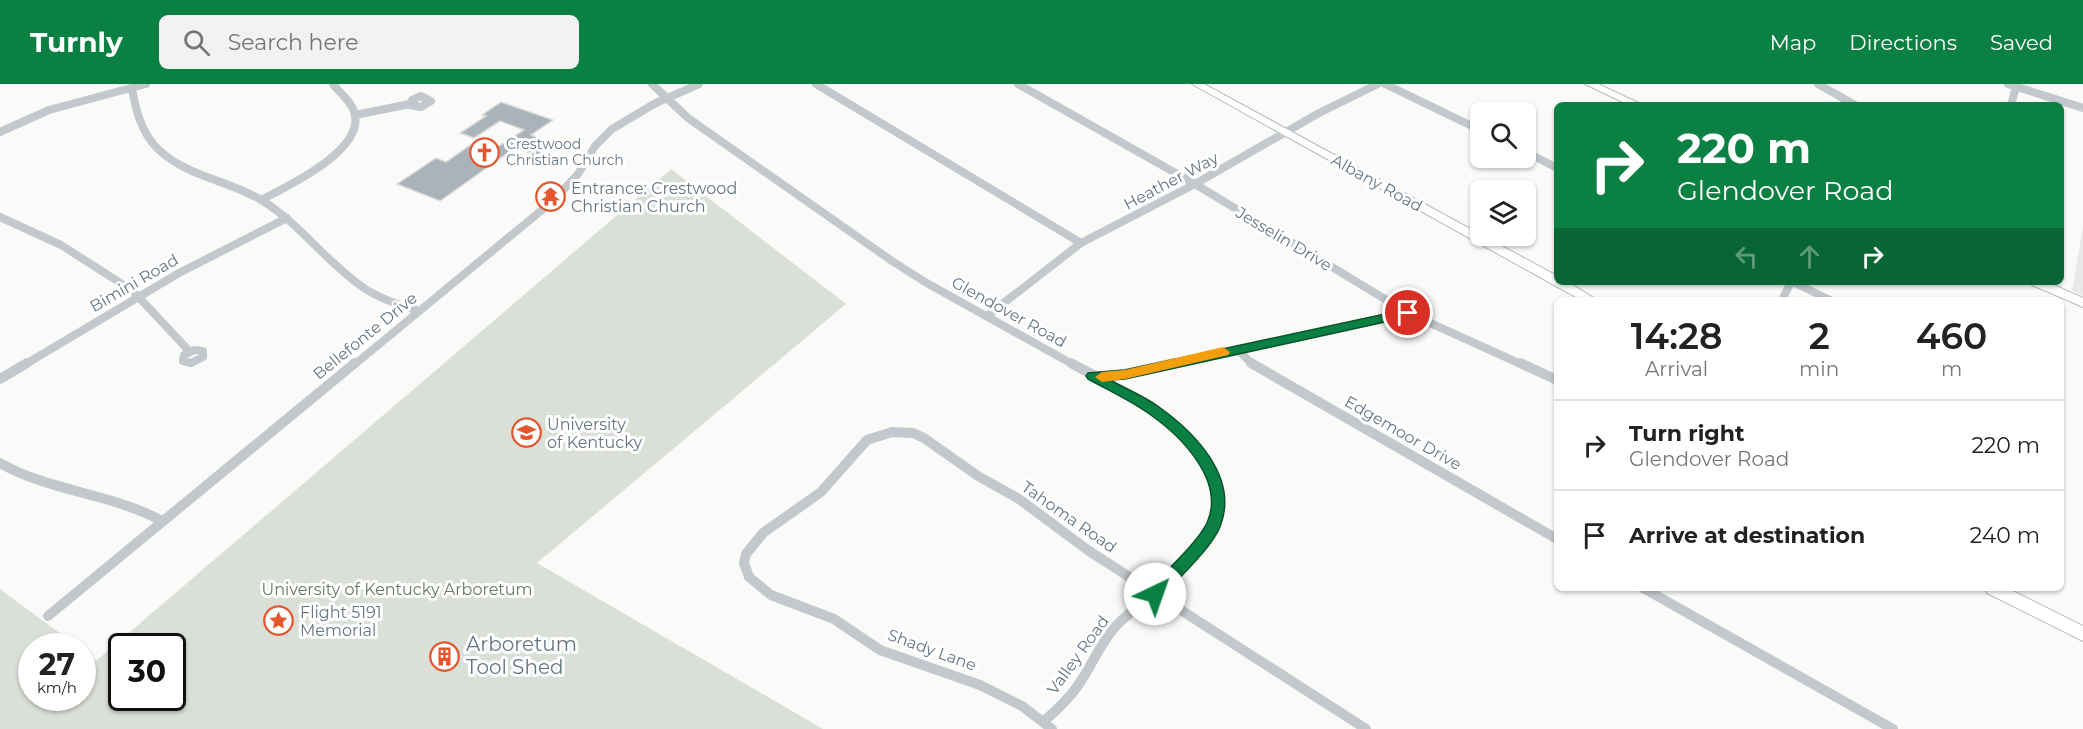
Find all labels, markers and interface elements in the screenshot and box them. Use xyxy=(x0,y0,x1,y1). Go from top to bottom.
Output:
search box xyxy=(159,15,579,69)
text: Turnly xyxy=(30,25,123,59)
icon: search xyxy=(180,26,213,59)
text: Search here xyxy=(228,29,359,56)
text: Map xyxy=(1770,30,1816,55)
text: Directions xyxy=(1849,30,1957,55)
text: Saved xyxy=(1990,30,2053,55)
map controls xyxy=(1470,102,1536,246)
button: search xyxy=(1470,102,1536,168)
text: 220 m xyxy=(1677,122,1811,174)
icon: right xyxy=(1578,126,1656,204)
place label: Crestwood Christian Church xyxy=(506,135,624,169)
church icon: Crestwood Christian Church xyxy=(469,136,501,168)
street label: Heather Way xyxy=(1121,148,1222,214)
street label: Albany Road xyxy=(1328,150,1426,216)
text: Glendover Road xyxy=(1677,174,1894,207)
place label: Entrance: Crestwood Christian Church xyxy=(571,179,737,216)
button: layers xyxy=(1470,180,1536,246)
temple icon: Entrance: Crestwood Christian Church xyxy=(534,181,566,213)
street label: Jesselin Drive xyxy=(1232,202,1335,275)
icon: left xyxy=(1730,240,1763,273)
icon: ahead xyxy=(1793,240,1826,273)
icon: right xyxy=(1856,240,1889,273)
street label: Bimini Road xyxy=(86,250,182,316)
street label: Glendover Road xyxy=(948,273,1070,351)
pin xyxy=(1382,287,1433,338)
street label: Bellefonte Drive xyxy=(309,288,421,384)
icon: arrive xyxy=(1391,296,1424,329)
text: 14:28 xyxy=(1631,314,1722,358)
text: 2 xyxy=(1809,314,1830,358)
text: 460 xyxy=(1916,314,1987,358)
text: Arrival xyxy=(1645,357,1708,381)
text: min xyxy=(1799,357,1839,381)
text: m xyxy=(1941,357,1962,381)
street label: Edgemoor Drive xyxy=(1341,392,1465,474)
place label: University of Kentucky xyxy=(547,415,642,452)
school or university icon: University of Kentucky xyxy=(510,417,542,449)
text: Turn right xyxy=(1629,420,1744,447)
icon: right xyxy=(1578,429,1611,462)
text: 220 m xyxy=(1971,432,2040,459)
text: Glendover Road xyxy=(1629,447,1789,471)
street label: Tahoma Road xyxy=(1018,477,1120,557)
icon: arrive xyxy=(1578,519,1611,552)
text: Arrive at destination xyxy=(1629,522,1865,549)
text: 240 m xyxy=(1970,522,2040,549)
position arrow xyxy=(1123,562,1187,626)
park label: University of Kentucky Arboretum xyxy=(261,580,533,599)
place label: Flight 5191 Memorial xyxy=(300,603,382,640)
place icon: Flight 5191 Memorial xyxy=(263,605,295,637)
street label: Valley Road xyxy=(1043,612,1113,698)
street label: Shady Lane xyxy=(885,625,979,675)
place label: Arboretum Tool Shed xyxy=(466,632,577,679)
speed limit sign: 30 xyxy=(108,633,186,711)
building icon: Arboretum Tool Shed xyxy=(429,640,461,672)
text: 27 xyxy=(39,646,75,683)
text: km/h xyxy=(37,678,77,697)

